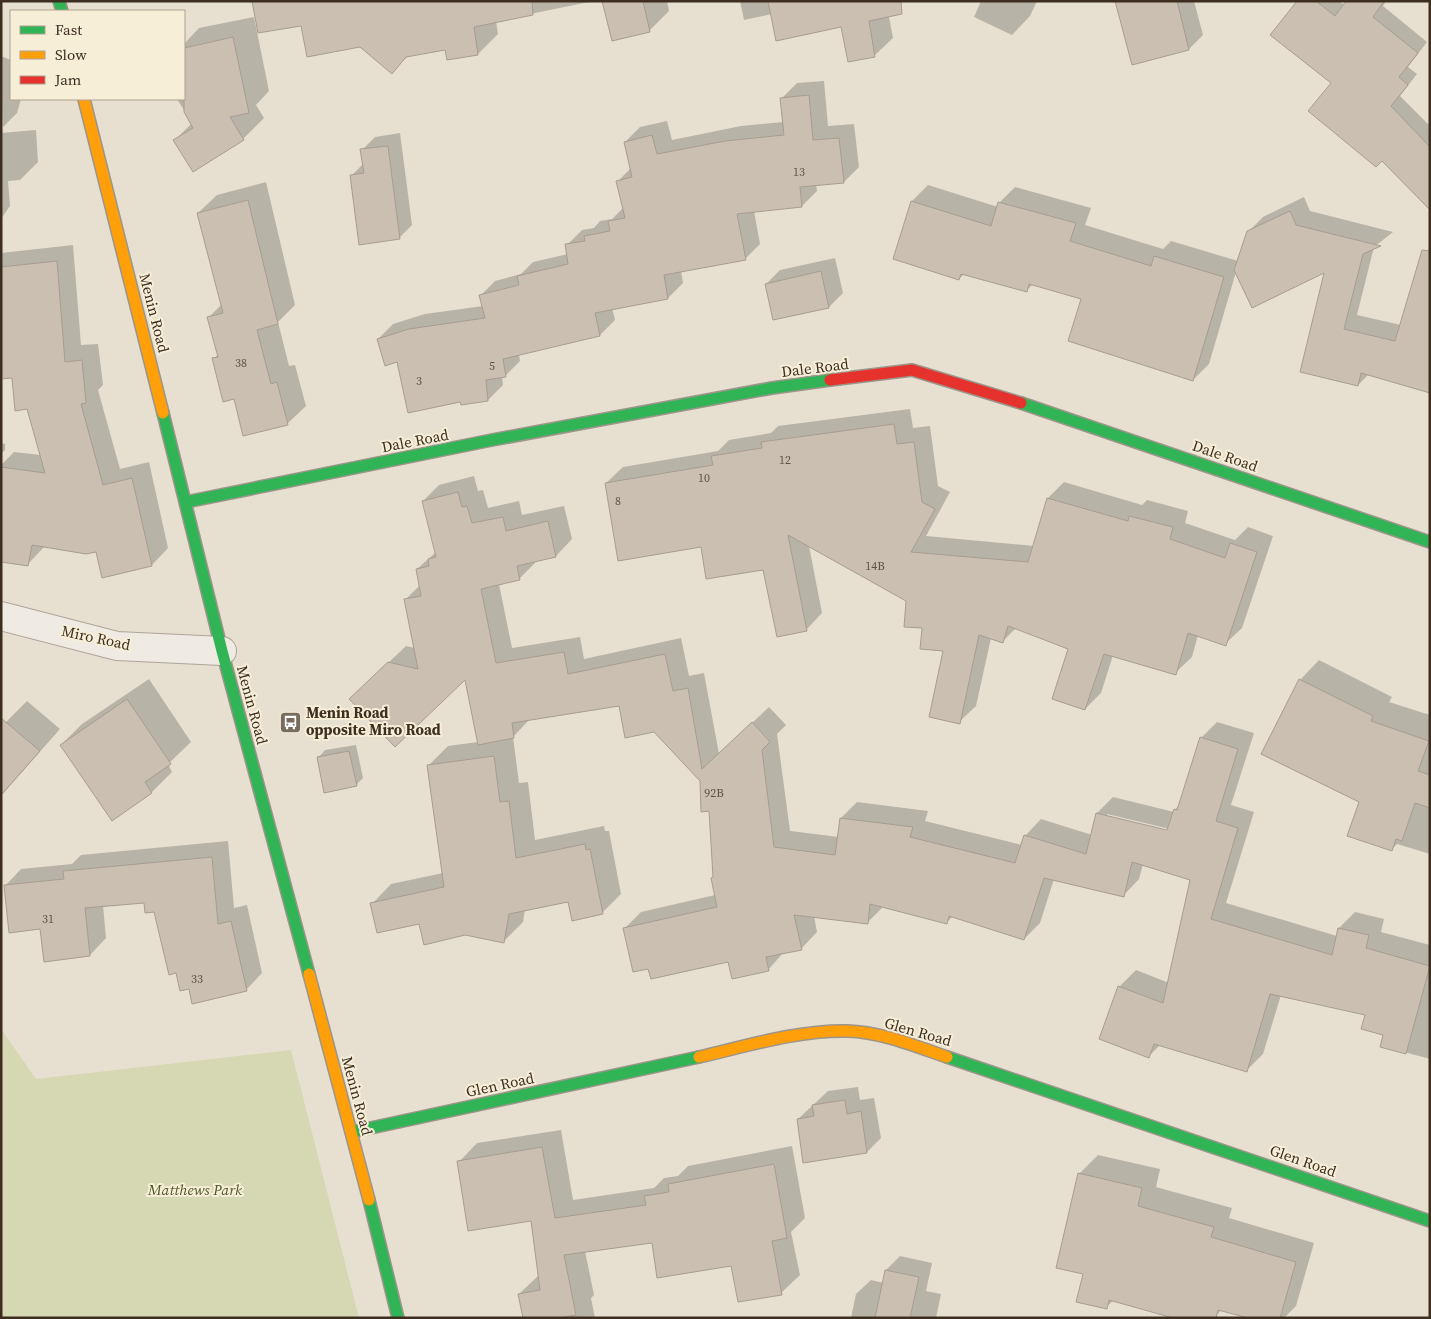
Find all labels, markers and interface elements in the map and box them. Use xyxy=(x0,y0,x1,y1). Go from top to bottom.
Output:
legend xyxy=(10,10,185,100)
text: Fast xyxy=(55,19,82,40)
text: Slow xyxy=(55,44,87,65)
text: Jam xyxy=(54,69,82,90)
house number: 13 xyxy=(793,164,805,180)
street label: Menin Road xyxy=(134,271,175,355)
street label: Dale Road xyxy=(780,353,850,382)
house number: 38 xyxy=(235,355,247,371)
house number: 5 xyxy=(489,358,495,374)
house number: 3 xyxy=(416,373,422,389)
street label: Dale Road xyxy=(380,424,451,457)
street label: Dale Road xyxy=(1190,435,1261,477)
house number: 12 xyxy=(779,452,791,468)
house number: 10 xyxy=(698,470,710,486)
house number: 8 xyxy=(615,493,621,509)
house number: 14B xyxy=(865,558,885,574)
street label: Miro Road xyxy=(60,620,133,655)
street label: Menin Road xyxy=(232,663,273,747)
place label: Menin Road opposite Miro Road xyxy=(306,702,441,740)
bus stop icon: Menin Road opposite Miro Road xyxy=(278,710,302,734)
house number: 92B xyxy=(704,785,724,801)
house number: 31 xyxy=(42,911,54,927)
house number: 33 xyxy=(191,971,203,987)
street label: Glen Road xyxy=(882,1012,955,1051)
street label: Menin Road xyxy=(337,1054,378,1138)
street label: Glen Road xyxy=(464,1067,536,1102)
street label: Glen Road xyxy=(1267,1139,1340,1182)
park label: Matthews Park xyxy=(147,1179,243,1200)

